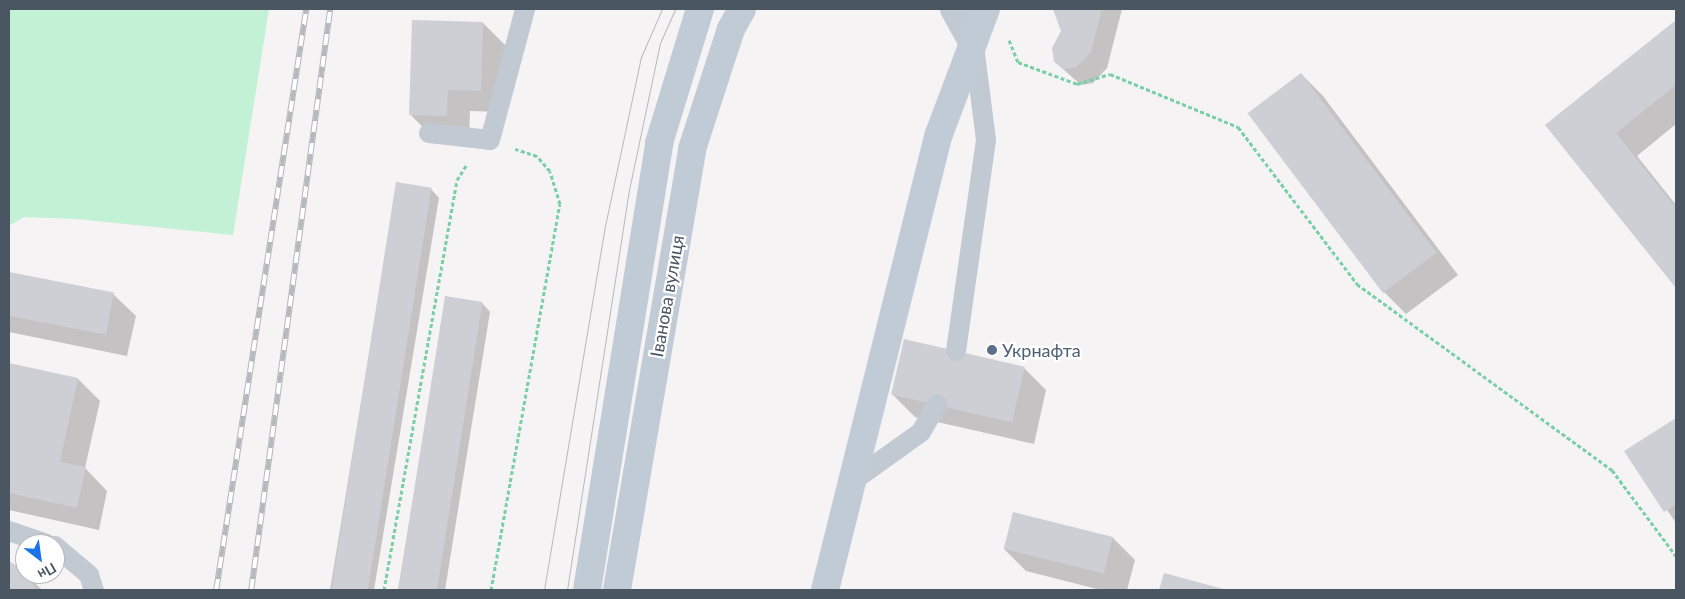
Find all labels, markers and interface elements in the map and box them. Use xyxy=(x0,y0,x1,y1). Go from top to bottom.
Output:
street label: Іванова вулиця xyxy=(646,233,688,359)
place label: Укрнафта xyxy=(1002,339,1081,361)
marker: Укрнафта xyxy=(986,344,998,356)
north arrow xyxy=(15,534,65,584)
text: Пн xyxy=(35,560,59,583)

